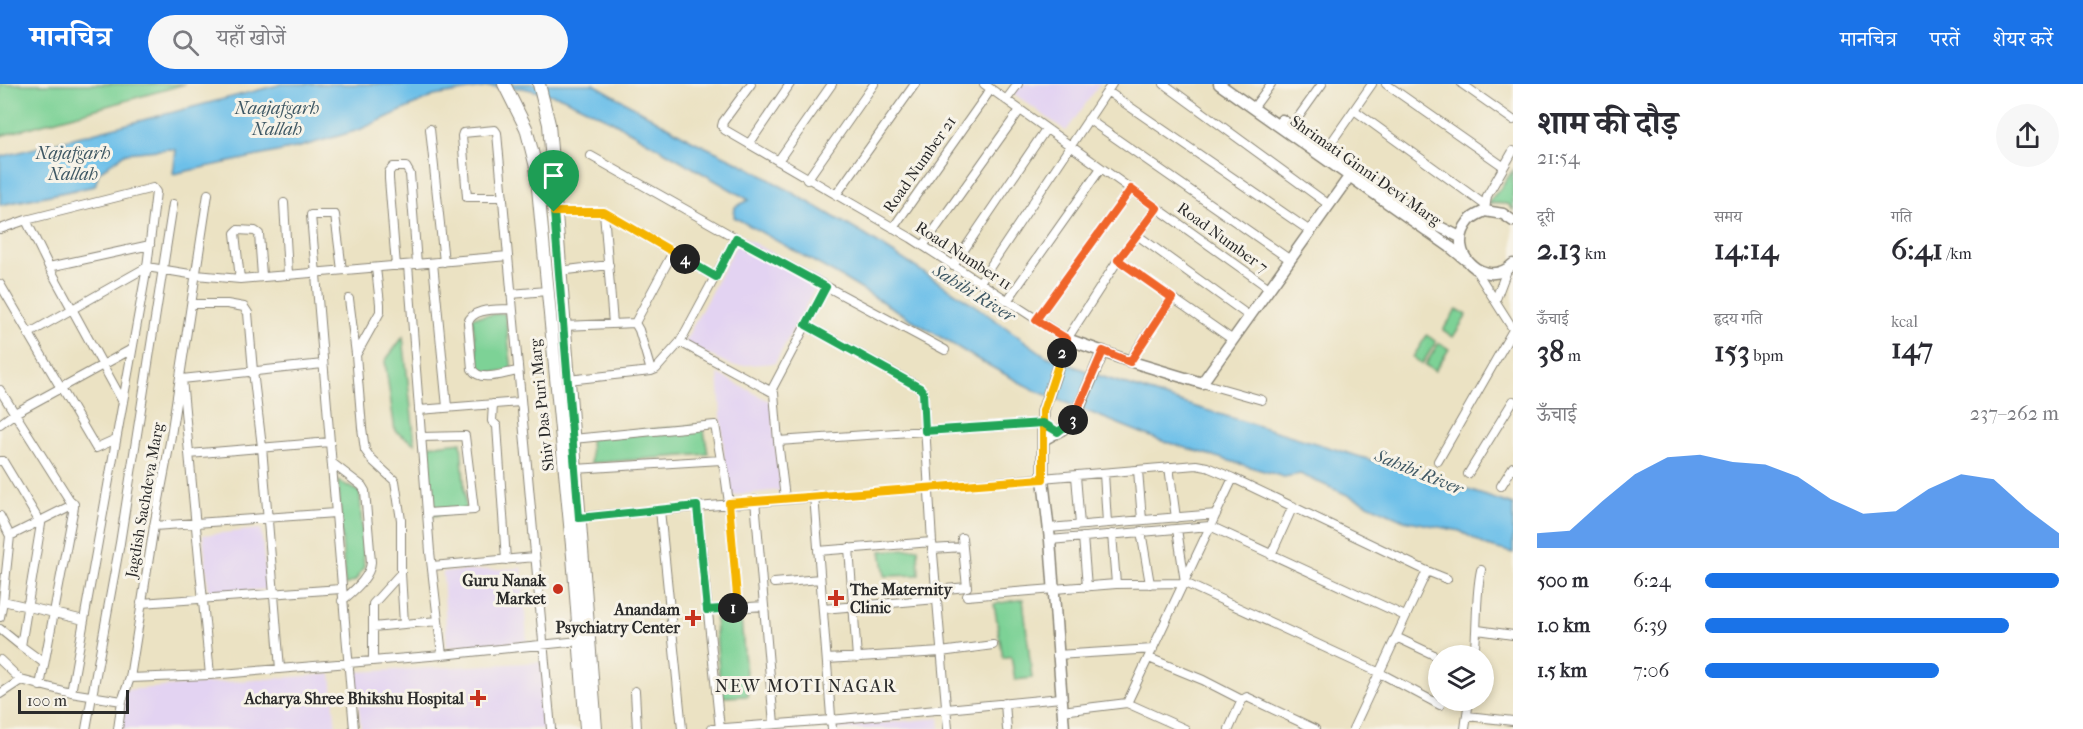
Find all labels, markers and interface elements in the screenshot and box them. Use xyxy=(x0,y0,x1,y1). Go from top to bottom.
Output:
search box xyxy=(148,15,568,69)
text: मानचित्र xyxy=(30,20,112,53)
text: यहाँ खोजें xyxy=(217,25,286,51)
icon: search xyxy=(169,26,202,59)
text: मानचित्र xyxy=(1840,27,1897,51)
text: परतें xyxy=(1930,27,1960,51)
text: शेयर करें xyxy=(1993,27,2053,51)
water label: Naajafgarh Nallah xyxy=(234,98,319,140)
text: शाम की दौड़ xyxy=(1537,104,1678,143)
button: share xyxy=(1996,104,2059,167)
street label: Shrimati Ginni Devi Marg xyxy=(1287,111,1445,230)
street label: Road Number 21 xyxy=(879,112,960,216)
water label: Najafgarh Nallah xyxy=(35,143,111,185)
text: 21:54 xyxy=(1537,146,1580,169)
pin xyxy=(528,150,579,212)
icon: arrive xyxy=(537,159,570,192)
street label: Road Number 7 xyxy=(1174,198,1272,277)
text: दूरी xyxy=(1537,207,1554,226)
text: समय xyxy=(1714,207,1742,226)
text: गति xyxy=(1891,207,1912,226)
street label: Road Number 11 xyxy=(912,217,1016,294)
text: 2.13 xyxy=(1537,232,1581,267)
text: 14:14 xyxy=(1714,232,1778,267)
text: 6:41 xyxy=(1891,232,1943,267)
pin: 4 xyxy=(670,244,700,274)
text: km xyxy=(1581,244,1606,263)
text: /km xyxy=(1943,244,1972,263)
text: 4 xyxy=(680,249,690,268)
water label: Sahibi River xyxy=(928,259,1020,328)
text: ऊँचाई xyxy=(1537,309,1569,328)
text: हृदय गति xyxy=(1714,309,1762,328)
text: kcal xyxy=(1891,312,1918,331)
text: 147 xyxy=(1891,331,1933,366)
text: 38 xyxy=(1537,334,1564,369)
text: 153 xyxy=(1714,334,1750,369)
street label: Shiv Das Puri Marg xyxy=(525,337,558,472)
pin: 2 xyxy=(1047,338,1077,368)
text: 2 xyxy=(1058,343,1066,362)
text: m xyxy=(1564,346,1581,365)
text: bpm xyxy=(1750,346,1784,365)
text: 237–262 m xyxy=(1970,402,2059,425)
text: ऊँचाई xyxy=(1537,403,1576,426)
pin: 3 xyxy=(1058,405,1088,435)
text: 3 xyxy=(1070,410,1076,429)
street label: Jagdish Sachdeva Marg xyxy=(121,421,168,581)
water label: Sahibi River xyxy=(1371,445,1468,500)
text: 500 m xyxy=(1537,569,1589,592)
text: 6:24 xyxy=(1633,569,1671,592)
place label: Guru Nanak Market xyxy=(462,571,547,608)
place label: The Maternity Clinic xyxy=(849,580,953,617)
marker: Guru Nanak Market xyxy=(551,582,565,596)
marker: The Maternity Clinic xyxy=(827,589,845,607)
pin: 1 xyxy=(718,593,748,623)
text: 1 xyxy=(730,598,736,617)
place label: Anandam Psychiatry Center xyxy=(555,600,681,638)
marker: Anandam Psychiatry Center xyxy=(684,609,702,627)
text: 1.0 km xyxy=(1537,614,1590,637)
text: 6:39 xyxy=(1633,614,1667,637)
map controls xyxy=(1428,645,1494,711)
button: layers xyxy=(1428,645,1494,711)
text: 1.5 km xyxy=(1537,659,1587,682)
text: 7:06 xyxy=(1633,659,1669,682)
district label: NEW MOTI NAGAR xyxy=(715,676,897,697)
scale bar xyxy=(18,687,129,714)
place label: Acharya Shree Bhikshu Hospital xyxy=(243,689,465,709)
marker: Acharya Shree Bhikshu Hospital xyxy=(469,689,487,707)
text: 100 m xyxy=(27,691,67,710)

